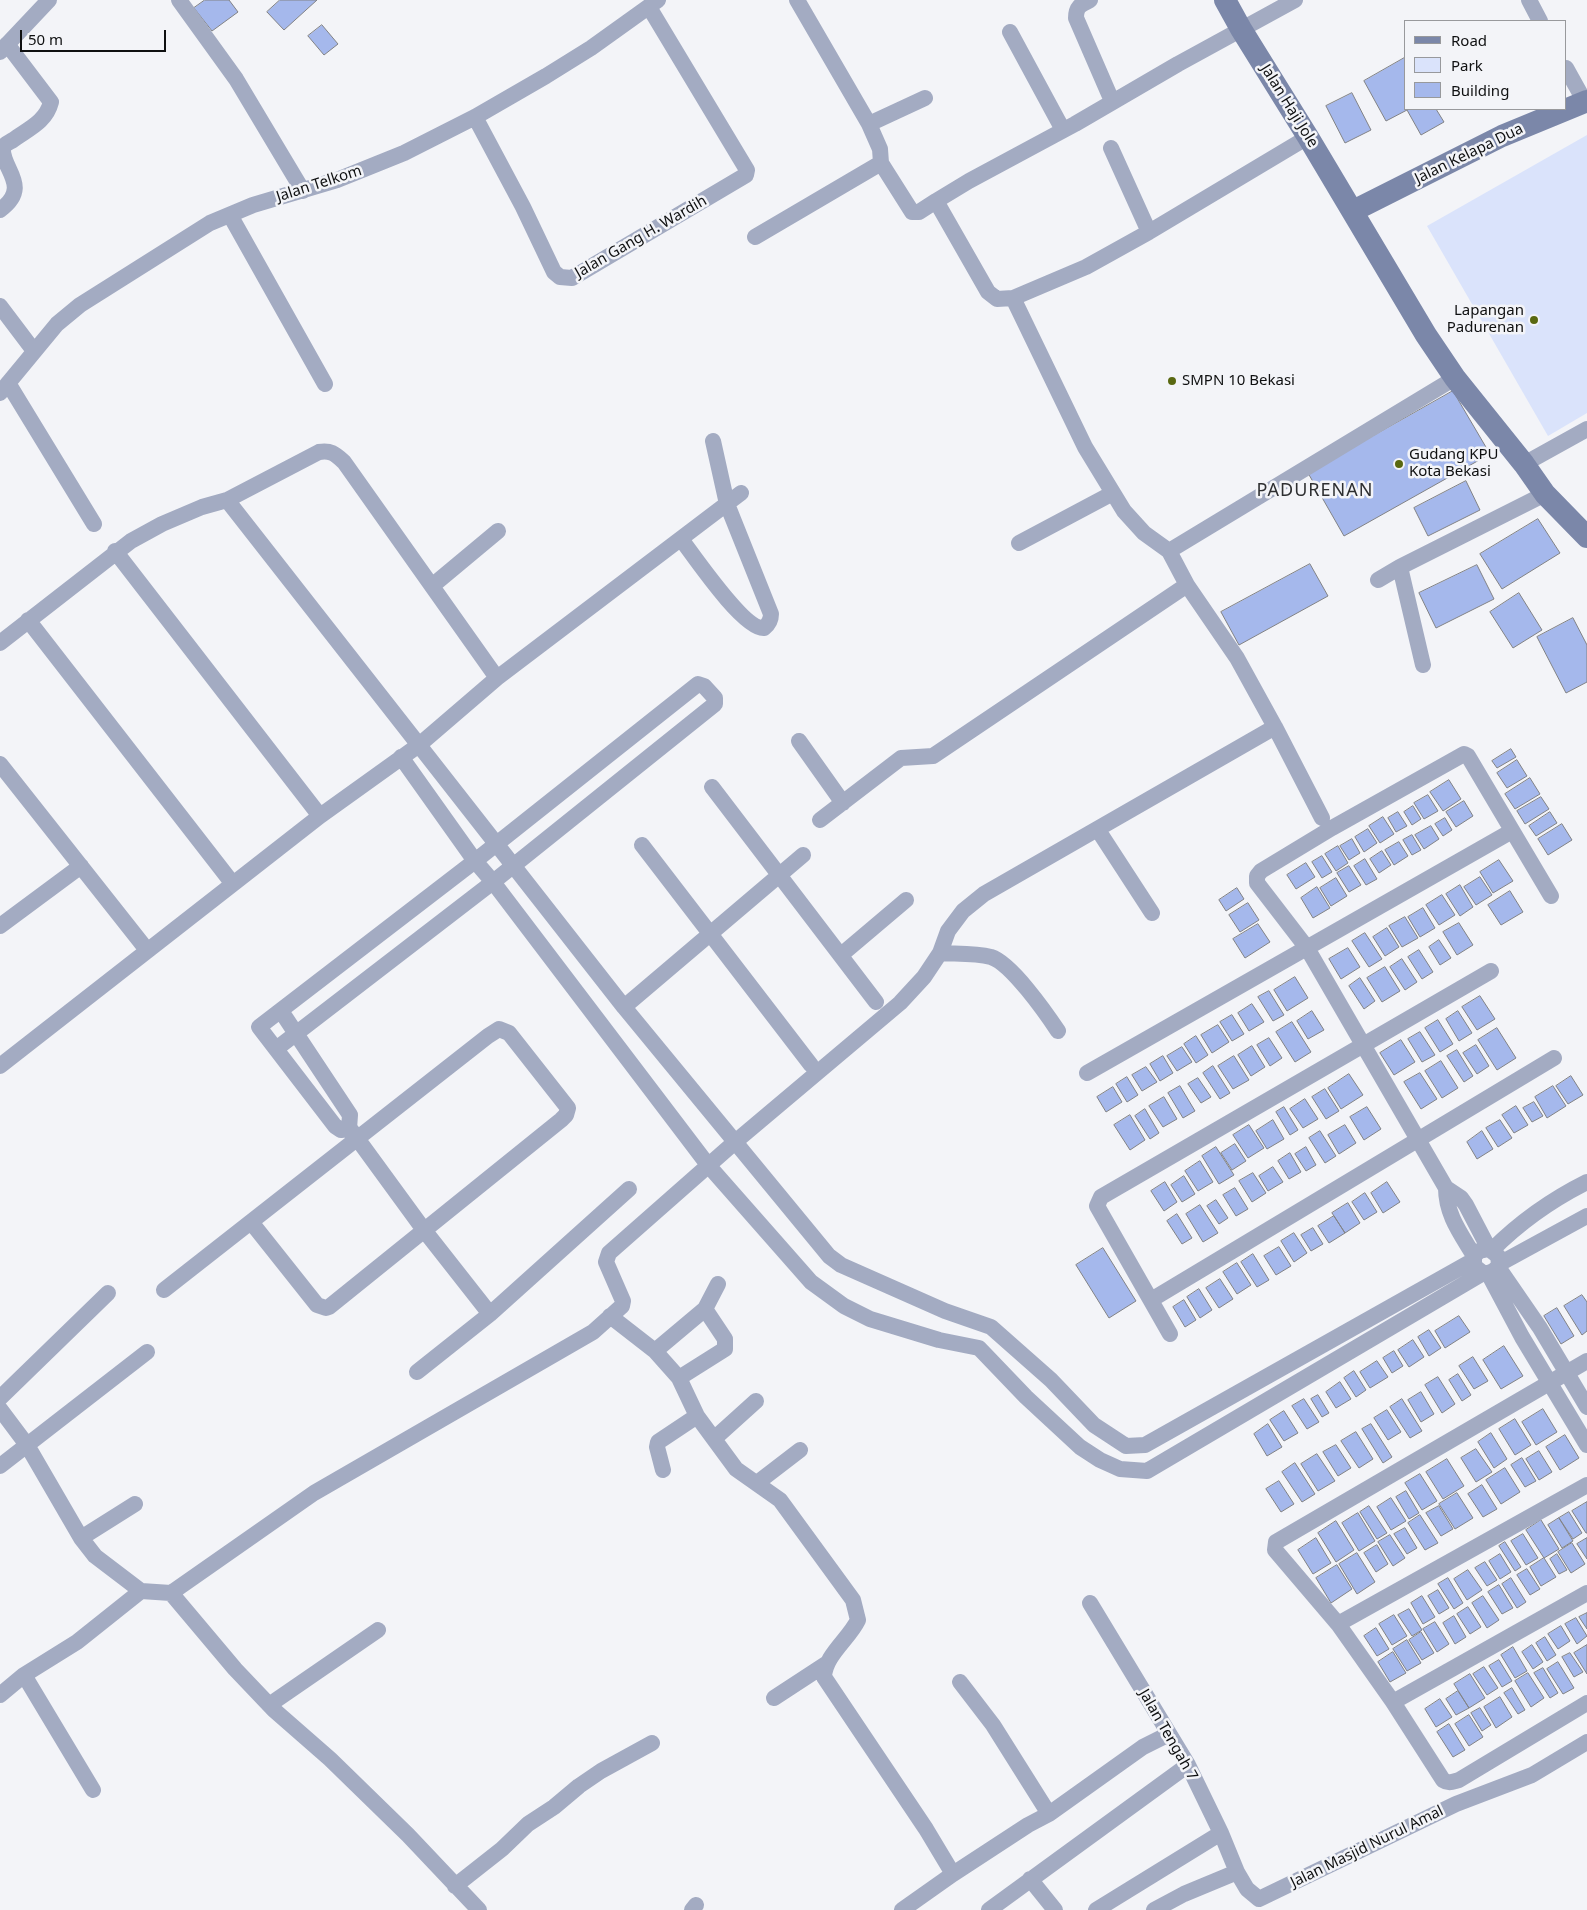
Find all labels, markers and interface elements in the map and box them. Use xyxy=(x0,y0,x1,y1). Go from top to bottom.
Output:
scale bar xyxy=(22,20,169,52)
legend xyxy=(1404,20,1567,110)
text: 50 m xyxy=(28,29,63,49)
text: Road xyxy=(1451,30,1487,50)
text: Park xyxy=(1451,55,1483,75)
street label: Jalan Haji Jole xyxy=(1256,61,1322,151)
text: Building xyxy=(1451,80,1509,100)
street label: Jalan Kelapa Dua xyxy=(1412,120,1526,188)
street label: Jalan Telkom xyxy=(274,162,364,206)
street label: Jalan Gang H. Wardih xyxy=(572,192,710,282)
place label: Lapangan Padurenan xyxy=(1447,302,1524,337)
marker: Lapangan Padurenan xyxy=(1528,314,1540,326)
place label: SMPN 10 Bekasi xyxy=(1182,372,1295,390)
marker: SMPN 10 Bekasi xyxy=(1166,375,1178,387)
place label: Gudang KPU Kota Bekasi xyxy=(1409,446,1499,481)
marker: Gudang KPU Kota Bekasi xyxy=(1393,458,1405,470)
district label: PADURENAN xyxy=(1255,480,1375,502)
street label: Jalan Tengah 7 xyxy=(1135,1686,1201,1784)
street label: Jalan Masjid Nurul Amal xyxy=(1288,1802,1446,1892)

